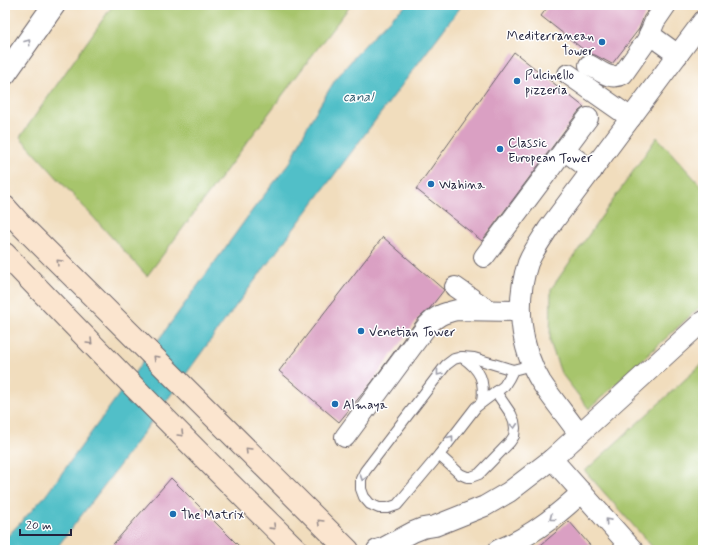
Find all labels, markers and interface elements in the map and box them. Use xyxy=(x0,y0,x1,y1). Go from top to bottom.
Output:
place label: Mediterranean Tower xyxy=(507,28,595,60)
marker: Mediterranean Tower xyxy=(597,37,607,47)
one-way arrow xyxy=(23,39,31,46)
place label: Pulcinello pizzeria xyxy=(525,67,574,99)
marker: Pulcinello pizzeria xyxy=(512,76,522,86)
water label: canal xyxy=(343,88,375,106)
place label: Classic European Tower xyxy=(508,135,593,167)
marker: Classic European Tower xyxy=(495,144,505,154)
place label: Wahina xyxy=(439,177,485,194)
marker: Wahina xyxy=(426,179,436,189)
one-way arrow xyxy=(56,259,64,267)
place label: Venetian Tower xyxy=(369,324,456,341)
marker: Venetian Tower xyxy=(356,326,366,336)
one-way arrow xyxy=(85,337,93,345)
one-way arrow xyxy=(153,355,161,363)
one-way arrow xyxy=(437,368,444,375)
place label: Almaya xyxy=(343,397,387,414)
marker: Almaya xyxy=(330,399,340,409)
one-way arrow xyxy=(510,422,519,429)
one-way arrow xyxy=(176,429,184,437)
one-way arrow xyxy=(447,436,454,443)
one-way arrow xyxy=(245,447,253,455)
one-way arrow xyxy=(359,474,368,481)
place label: The Matrix xyxy=(181,507,244,524)
marker: The Matrix xyxy=(168,509,178,519)
scale bar xyxy=(20,511,71,537)
one-way arrow xyxy=(550,513,557,520)
text: 20 m xyxy=(26,518,52,534)
one-way arrow xyxy=(605,518,612,526)
one-way arrow xyxy=(317,520,325,527)
one-way arrow xyxy=(268,522,276,530)

